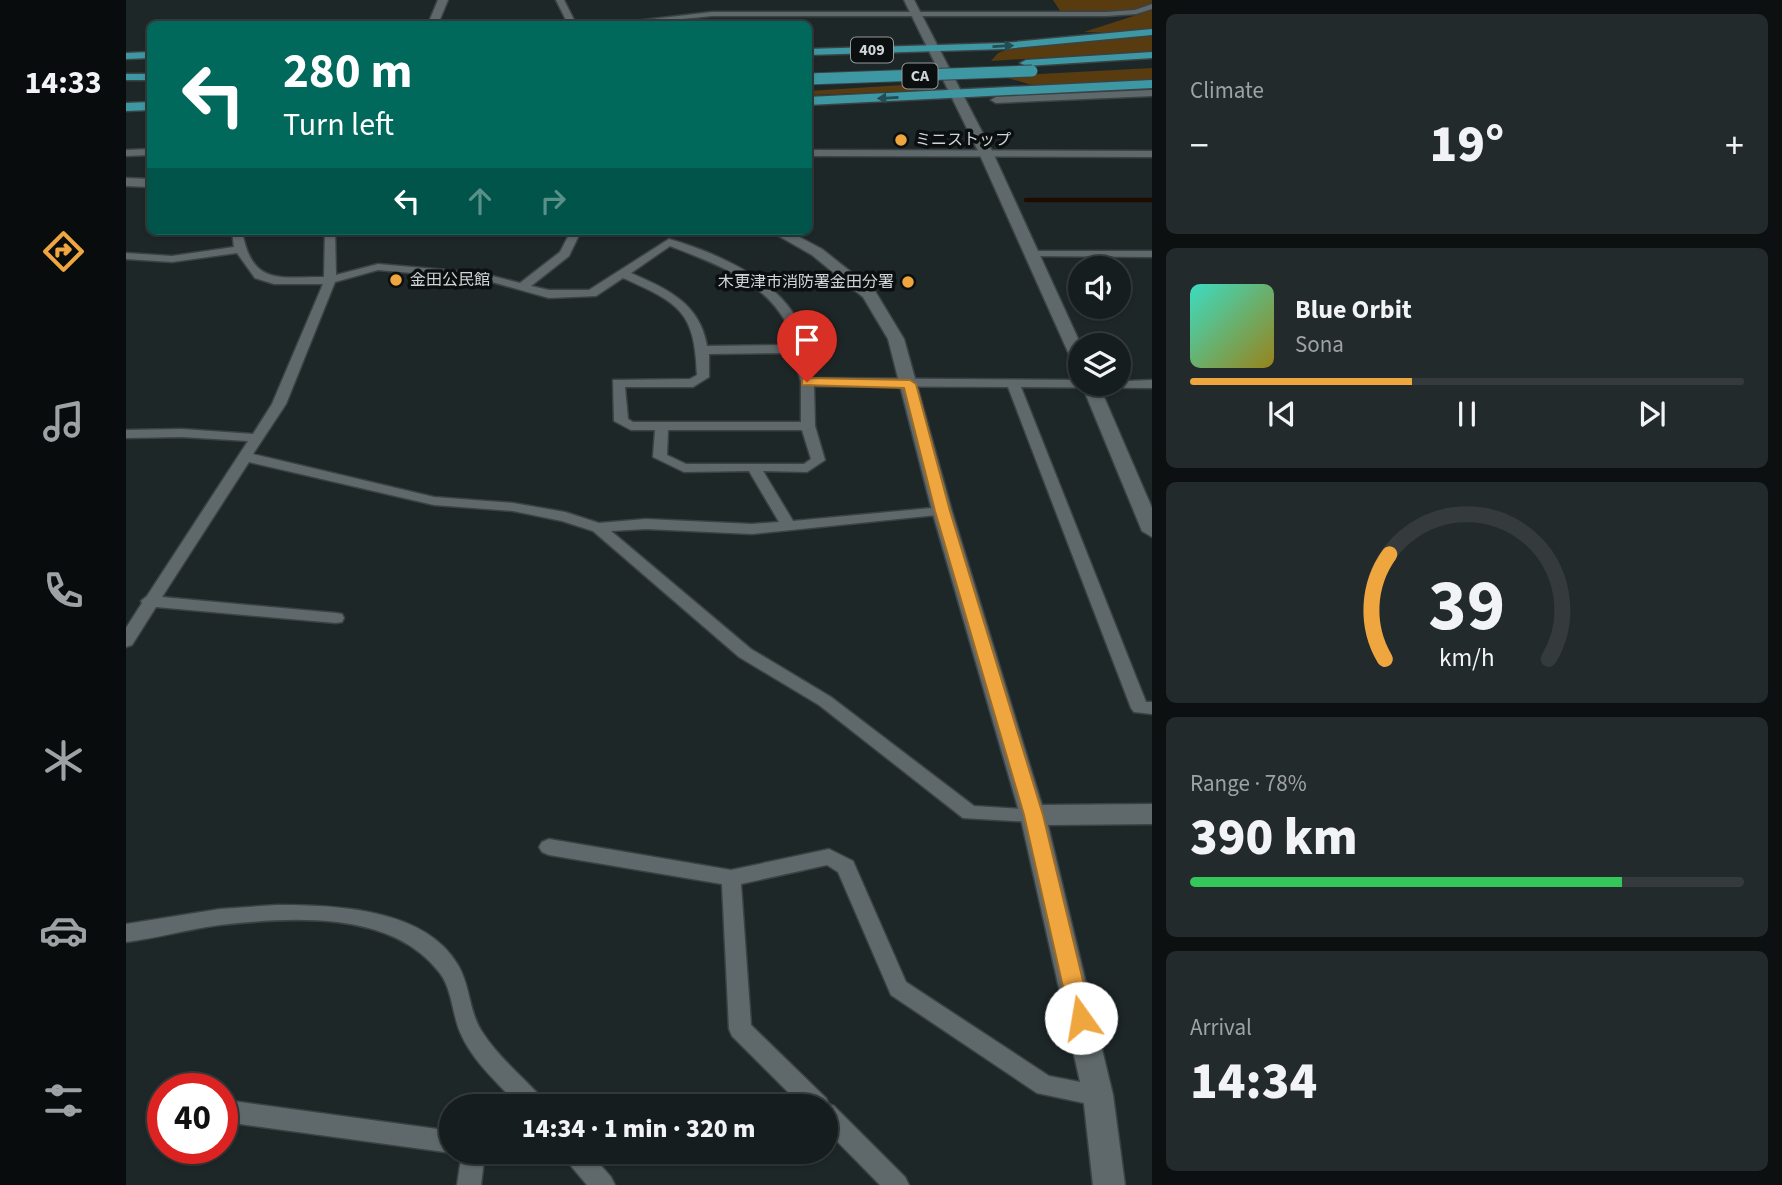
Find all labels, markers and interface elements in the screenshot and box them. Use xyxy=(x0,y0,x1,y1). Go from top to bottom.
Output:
text: 280 m xyxy=(283,37,412,107)
road number: 409 xyxy=(851,38,893,62)
one-way arrow xyxy=(992,40,1014,51)
icon: left xyxy=(168,49,259,140)
text: 14:33 xyxy=(24,60,102,106)
road number: CA xyxy=(902,64,938,88)
text: Climate xyxy=(1190,74,1264,107)
one-way arrow xyxy=(877,93,899,104)
text: Turn left xyxy=(283,102,394,148)
text: 19° xyxy=(1430,108,1504,182)
text: − xyxy=(1190,119,1209,173)
text: + xyxy=(1725,119,1744,173)
place label: ミニストップ xyxy=(915,129,1011,151)
marker: ミニストップ xyxy=(893,132,909,148)
icon: left xyxy=(388,182,426,220)
icon: ahead xyxy=(461,182,499,220)
icon: right xyxy=(534,182,572,220)
icon: directions xyxy=(39,227,88,276)
map controls xyxy=(1068,256,1131,396)
button: sound xyxy=(1068,256,1131,319)
place label: 金田公民館 xyxy=(410,269,490,291)
place label: 木更津市消防署金田分署 xyxy=(718,271,894,293)
marker: 金田公民館 xyxy=(388,272,404,288)
marker: 木更津市消防署金田分署 xyxy=(900,274,916,290)
text: Blue Orbit xyxy=(1295,291,1412,328)
pin xyxy=(777,310,837,382)
icon: arrive xyxy=(788,321,826,359)
text: Sona xyxy=(1295,328,1344,361)
button: layers xyxy=(1068,333,1131,396)
icon: previous xyxy=(1263,395,1301,433)
icon: pause xyxy=(1448,395,1486,433)
icon: next xyxy=(1633,395,1671,433)
icon: music xyxy=(39,397,88,446)
text: 39 xyxy=(1429,554,1505,658)
icon: phone xyxy=(39,566,88,615)
text: km/h xyxy=(1439,639,1495,675)
icon: climate xyxy=(39,736,88,785)
text: Range · 78% xyxy=(1190,767,1307,800)
text: 390 km xyxy=(1190,801,1358,875)
icon: car xyxy=(39,906,88,955)
position arrow xyxy=(1044,981,1118,1055)
text: Arrival xyxy=(1190,1011,1252,1044)
text: 14:34 xyxy=(1190,1045,1317,1119)
speed limit sign: 40 xyxy=(147,1073,238,1164)
icon: filters xyxy=(39,1076,88,1125)
text: 14:34 · 1 min · 320 m xyxy=(522,1110,755,1147)

